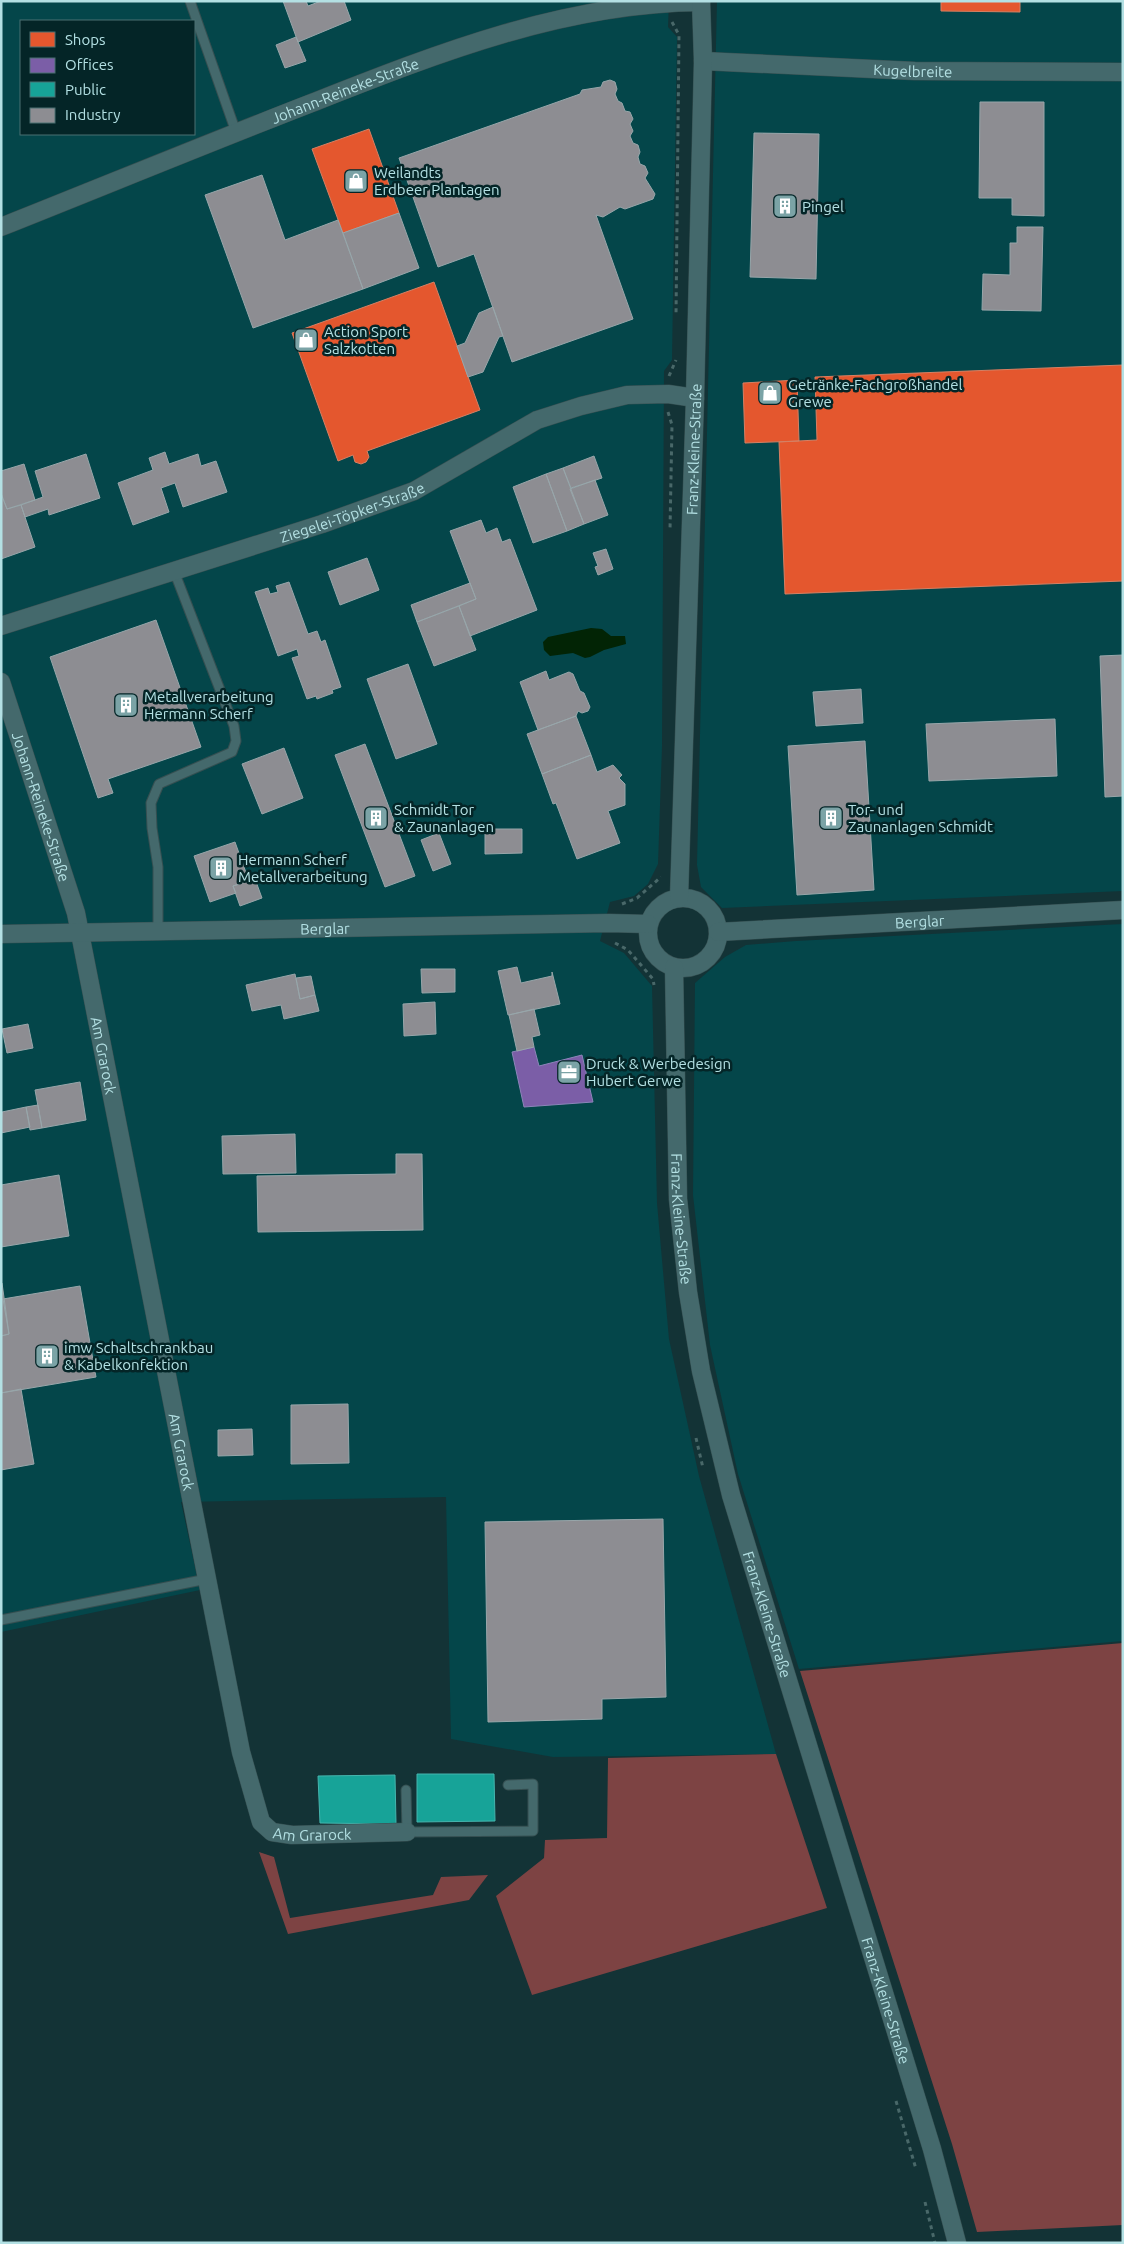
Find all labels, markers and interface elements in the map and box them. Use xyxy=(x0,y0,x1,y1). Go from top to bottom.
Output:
legend xyxy=(20,20,195,135)
text: Shops xyxy=(65,31,106,48)
street label: Johann-Reineke-Straße xyxy=(269,54,421,126)
text: Offices xyxy=(65,56,113,73)
street label: Kugelbreite xyxy=(873,61,952,80)
text: Public xyxy=(65,81,106,98)
text: Industry xyxy=(65,106,120,123)
place label: Weilandts Erdbeer Plantagen xyxy=(374,164,500,198)
shop icon: Weilandts Erdbeer Plantagen xyxy=(343,168,369,194)
building icon: Pingel xyxy=(772,193,798,219)
place label: Pingel xyxy=(802,198,844,215)
place label: Action Sport Salzkotten xyxy=(324,323,408,357)
shop icon: Action Sport Salzkotten xyxy=(293,327,319,353)
place label: Getränke-Fachgroßhandel Grewe xyxy=(788,376,963,410)
shop icon: Getränke-Fachgroßhandel Grewe xyxy=(757,380,783,406)
street label: Franz-Kleine-Straße xyxy=(683,383,704,515)
street label: Ziegelei-Töpker-Straße xyxy=(278,478,427,545)
place label: Metallverarbeitung Hermann Scherf xyxy=(144,688,274,722)
building icon: Metallverarbeitung Hermann Scherf xyxy=(113,692,139,718)
street label: Johann-Reineke-Straße xyxy=(9,730,74,884)
place label: Schmidt Tor & Zaunanlagen xyxy=(394,801,494,835)
place label: Tor- und Zaunanlagen Schmidt xyxy=(848,801,993,835)
building icon: Schmidt Tor & Zaunanlagen xyxy=(363,805,389,831)
building icon: Tor- und Zaunanlagen Schmidt xyxy=(818,805,844,831)
place label: Hermann Scherf Metallverarbeitung xyxy=(238,851,368,885)
building icon: Hermann Scherf Metallverarbeitung xyxy=(208,855,234,881)
street label: Berglar xyxy=(895,911,945,931)
street label: Berglar xyxy=(300,919,350,937)
street label: Am Grarock xyxy=(88,1015,120,1096)
place label: Druck & Werbedesign Hubert Gerwe xyxy=(586,1055,731,1089)
office icon: Druck & Werbedesign Hubert Gerwe xyxy=(556,1059,582,1085)
street label: Franz-Kleine-Straße xyxy=(669,1153,696,1285)
place label: imw Schaltschrankbau & Kabelkonfektion xyxy=(64,1339,213,1373)
building icon: imw Schaltschrankbau & Kabelkonfektion xyxy=(34,1343,60,1369)
street label: Am Grarock xyxy=(166,1412,198,1492)
street label: Franz-Kleine-Straße xyxy=(740,1549,795,1680)
street label: Am Grarock xyxy=(272,1824,352,1844)
street label: Franz-Kleine-Straße xyxy=(859,1935,914,2066)

